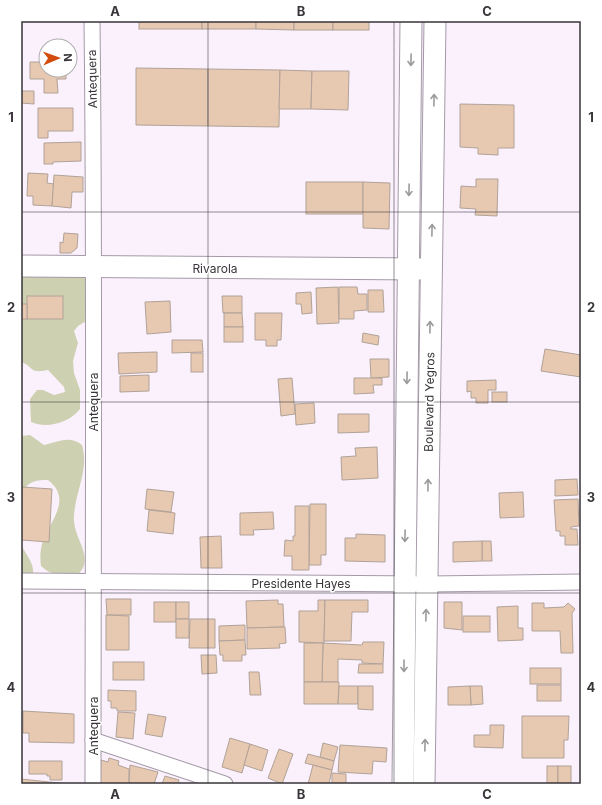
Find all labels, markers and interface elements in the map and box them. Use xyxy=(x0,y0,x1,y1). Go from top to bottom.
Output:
text: A xyxy=(110,3,120,19)
text: B xyxy=(297,3,306,19)
text: C xyxy=(482,3,492,19)
north arrow xyxy=(38,38,78,78)
street label: Antequera xyxy=(84,49,100,109)
text: N xyxy=(61,53,75,62)
one-way arrow xyxy=(407,53,415,66)
one-way arrow xyxy=(430,94,438,107)
text: 1 xyxy=(8,109,14,125)
text: 1 xyxy=(588,109,594,125)
one-way arrow xyxy=(405,183,413,196)
one-way arrow xyxy=(428,224,436,237)
street label: Rivarola xyxy=(192,261,238,276)
text: 2 xyxy=(7,299,15,315)
text: 2 xyxy=(587,299,595,315)
one-way arrow xyxy=(427,321,434,334)
street label: Boulevard Yegros xyxy=(421,352,437,452)
one-way arrow xyxy=(403,371,411,384)
street label: Antequera xyxy=(86,373,101,431)
one-way arrow xyxy=(424,479,432,492)
text: 3 xyxy=(7,489,15,505)
text: 3 xyxy=(587,489,595,505)
one-way arrow xyxy=(401,529,409,542)
street label: Presidente Hayes xyxy=(251,576,351,591)
one-way arrow xyxy=(423,609,430,622)
one-way arrow xyxy=(400,659,408,672)
text: 4 xyxy=(7,679,16,695)
text: 4 xyxy=(587,679,596,695)
street label: Antequera xyxy=(86,697,101,755)
one-way arrow xyxy=(421,739,429,752)
text: A xyxy=(110,786,120,802)
text: B xyxy=(297,786,306,802)
text: C xyxy=(482,786,492,802)

